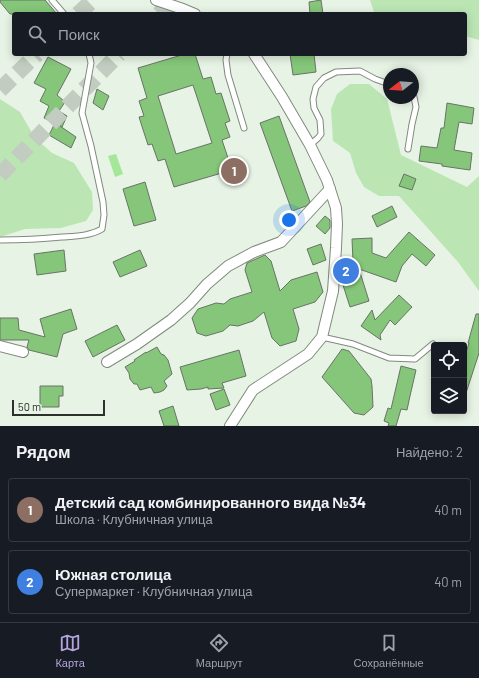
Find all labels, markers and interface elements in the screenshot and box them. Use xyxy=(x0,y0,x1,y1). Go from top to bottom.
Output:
search box xyxy=(12,12,467,56)
icon: search xyxy=(26,23,48,45)
text: Поиск xyxy=(58,25,100,43)
north arrow xyxy=(383,68,419,104)
pin: 1 xyxy=(221,156,247,186)
your location xyxy=(279,210,299,230)
pin: 2 xyxy=(333,256,359,286)
map controls xyxy=(431,342,467,414)
button: locate xyxy=(431,342,467,378)
button: layers xyxy=(431,378,467,414)
scale bar xyxy=(12,398,105,417)
text: 50 m xyxy=(18,400,41,413)
text: Рядом xyxy=(16,441,71,461)
text: Найдено: 2 xyxy=(396,444,463,460)
text: Детский сад комбинированного вида №34 xyxy=(55,493,366,511)
text: 1 xyxy=(28,502,32,518)
text: 40 m xyxy=(434,502,462,518)
text: Школа · Клубничная улица xyxy=(55,511,213,527)
text: Южная столица xyxy=(55,565,171,583)
text: 2 xyxy=(26,574,34,590)
text: 40 m xyxy=(434,574,462,590)
text: Супермаркет · Клубничная улица xyxy=(55,583,253,599)
tab: Карта xyxy=(55,632,85,669)
tab: Маршрут xyxy=(196,632,243,669)
tab: Сохранённые xyxy=(354,632,424,669)

